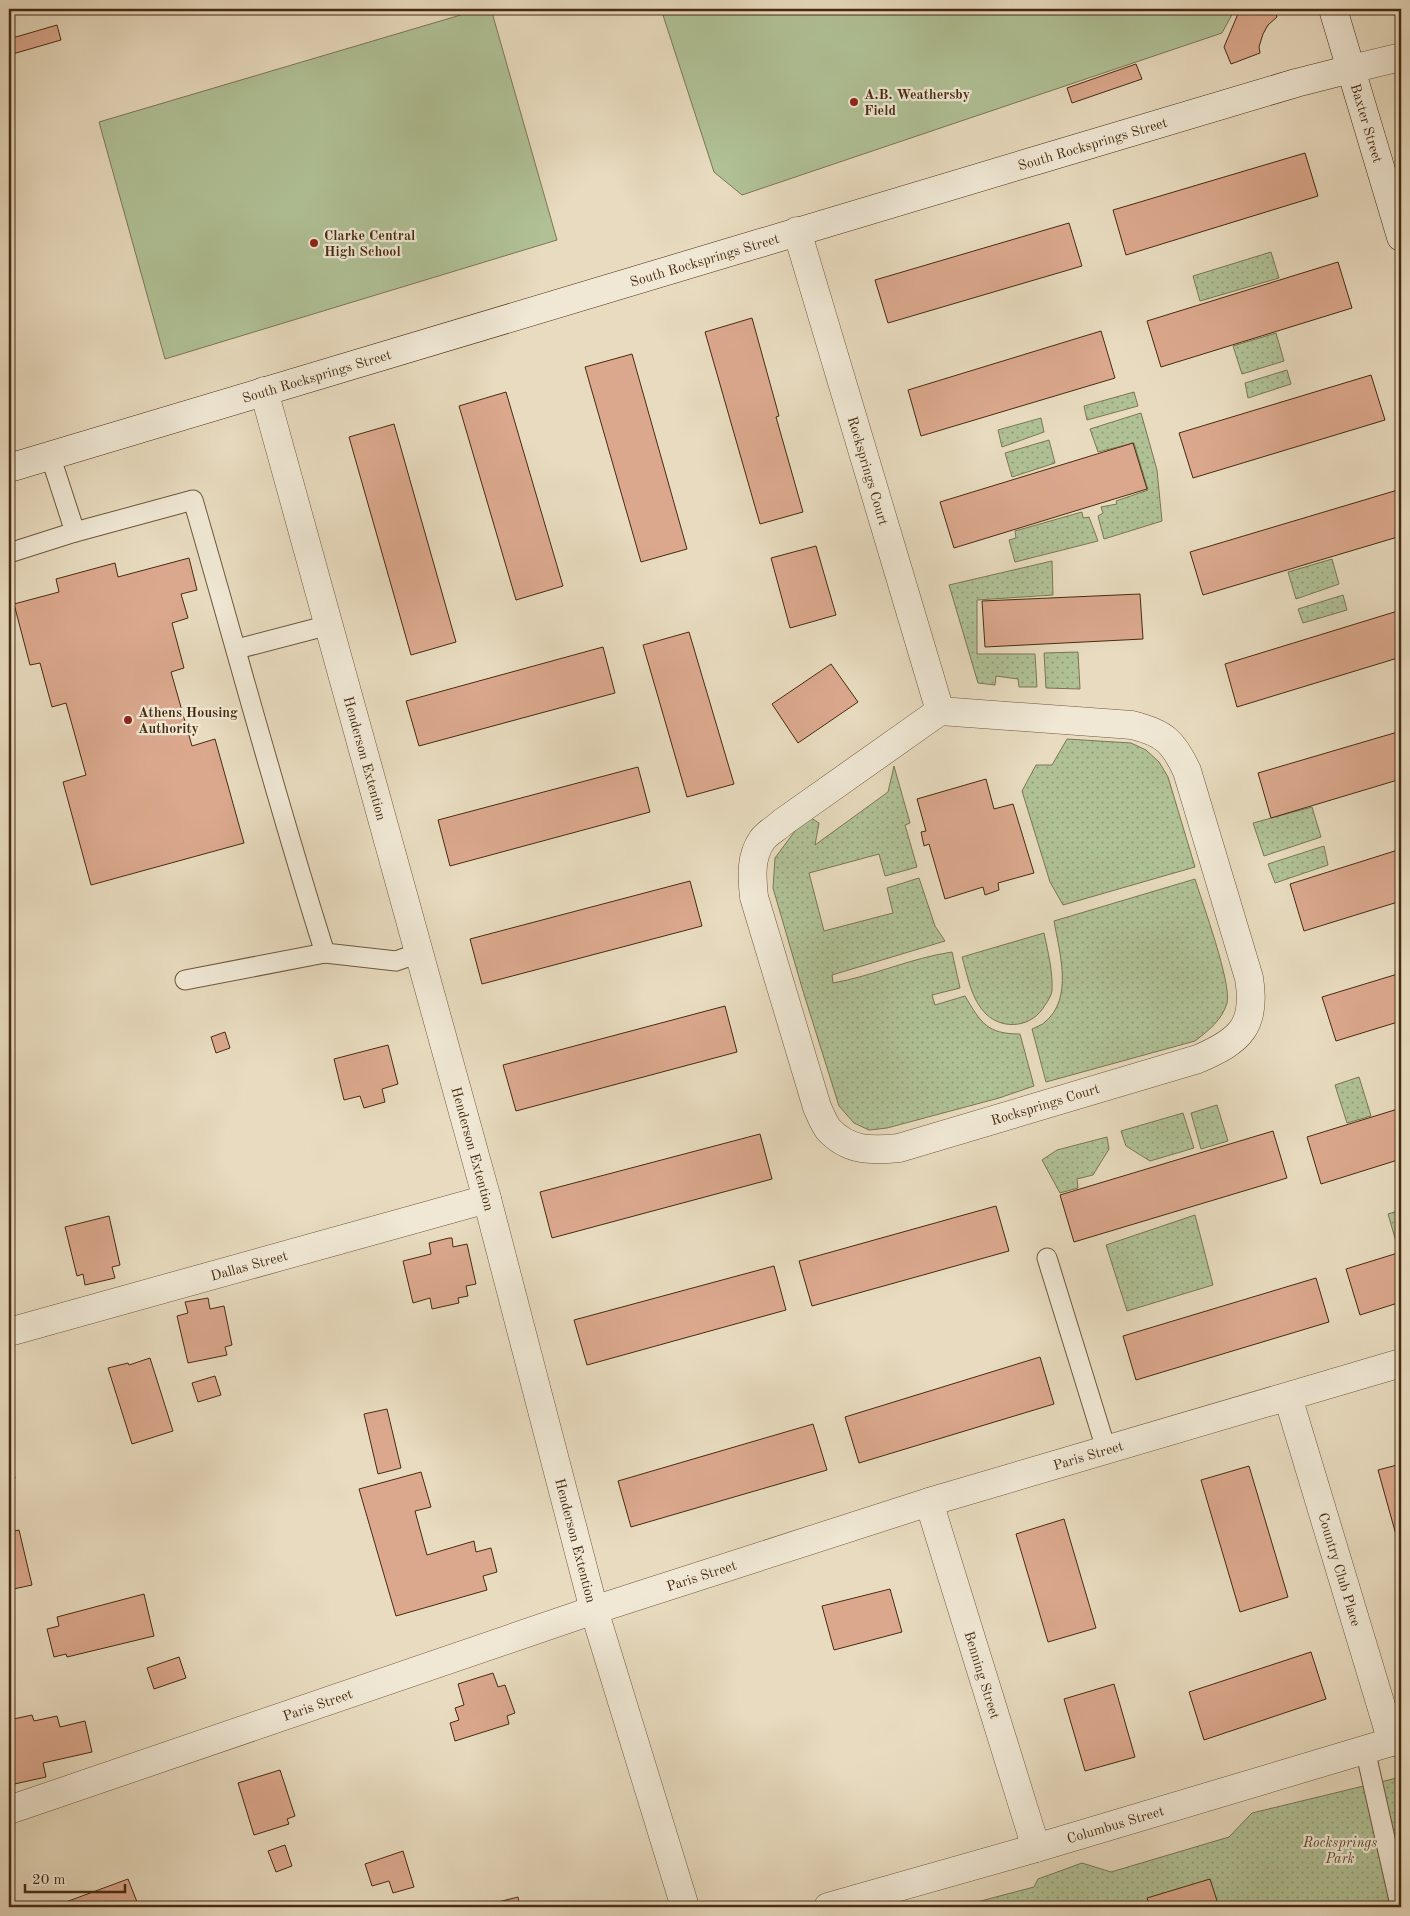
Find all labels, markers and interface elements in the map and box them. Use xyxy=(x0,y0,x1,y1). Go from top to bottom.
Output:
street label: Baxter Street xyxy=(1348,82,1385,165)
place label: A.B. Weathersby Field xyxy=(864,88,970,118)
marker: A.B. Weathersby Field xyxy=(848,96,860,108)
street label: South Rocksprings Street xyxy=(1016,116,1169,173)
place label: Clarke Central High School xyxy=(324,229,415,259)
street label: South Rocksprings Street xyxy=(628,232,781,290)
marker: Clarke Central High School xyxy=(308,237,320,249)
street label: South Rocksprings Street xyxy=(240,348,393,406)
street label: Rocksprings Court xyxy=(845,415,890,527)
street label: Henderson Extention xyxy=(341,695,388,823)
place label: Athens Housing Authority xyxy=(138,706,238,736)
marker: Athens Housing Authority xyxy=(122,714,134,726)
street label: Rocksprings Court xyxy=(989,1082,1101,1128)
street label: Henderson Extention xyxy=(448,1085,496,1213)
street label: Dallas Street xyxy=(209,1249,289,1284)
street label: Paris Street xyxy=(1052,1439,1125,1473)
street label: Henderson Extention xyxy=(552,1477,598,1605)
street label: Country Club Place xyxy=(1315,1511,1363,1628)
street label: Paris Street xyxy=(665,1559,738,1594)
street label: Benning Street xyxy=(961,1630,1002,1721)
street label: Paris Street xyxy=(281,1687,354,1724)
street label: Columbus Street xyxy=(1065,1804,1166,1846)
park label: Rocksprings Park xyxy=(1302,1836,1377,1866)
scale bar xyxy=(25,1861,125,1893)
text: 20 m xyxy=(32,1873,66,1888)

